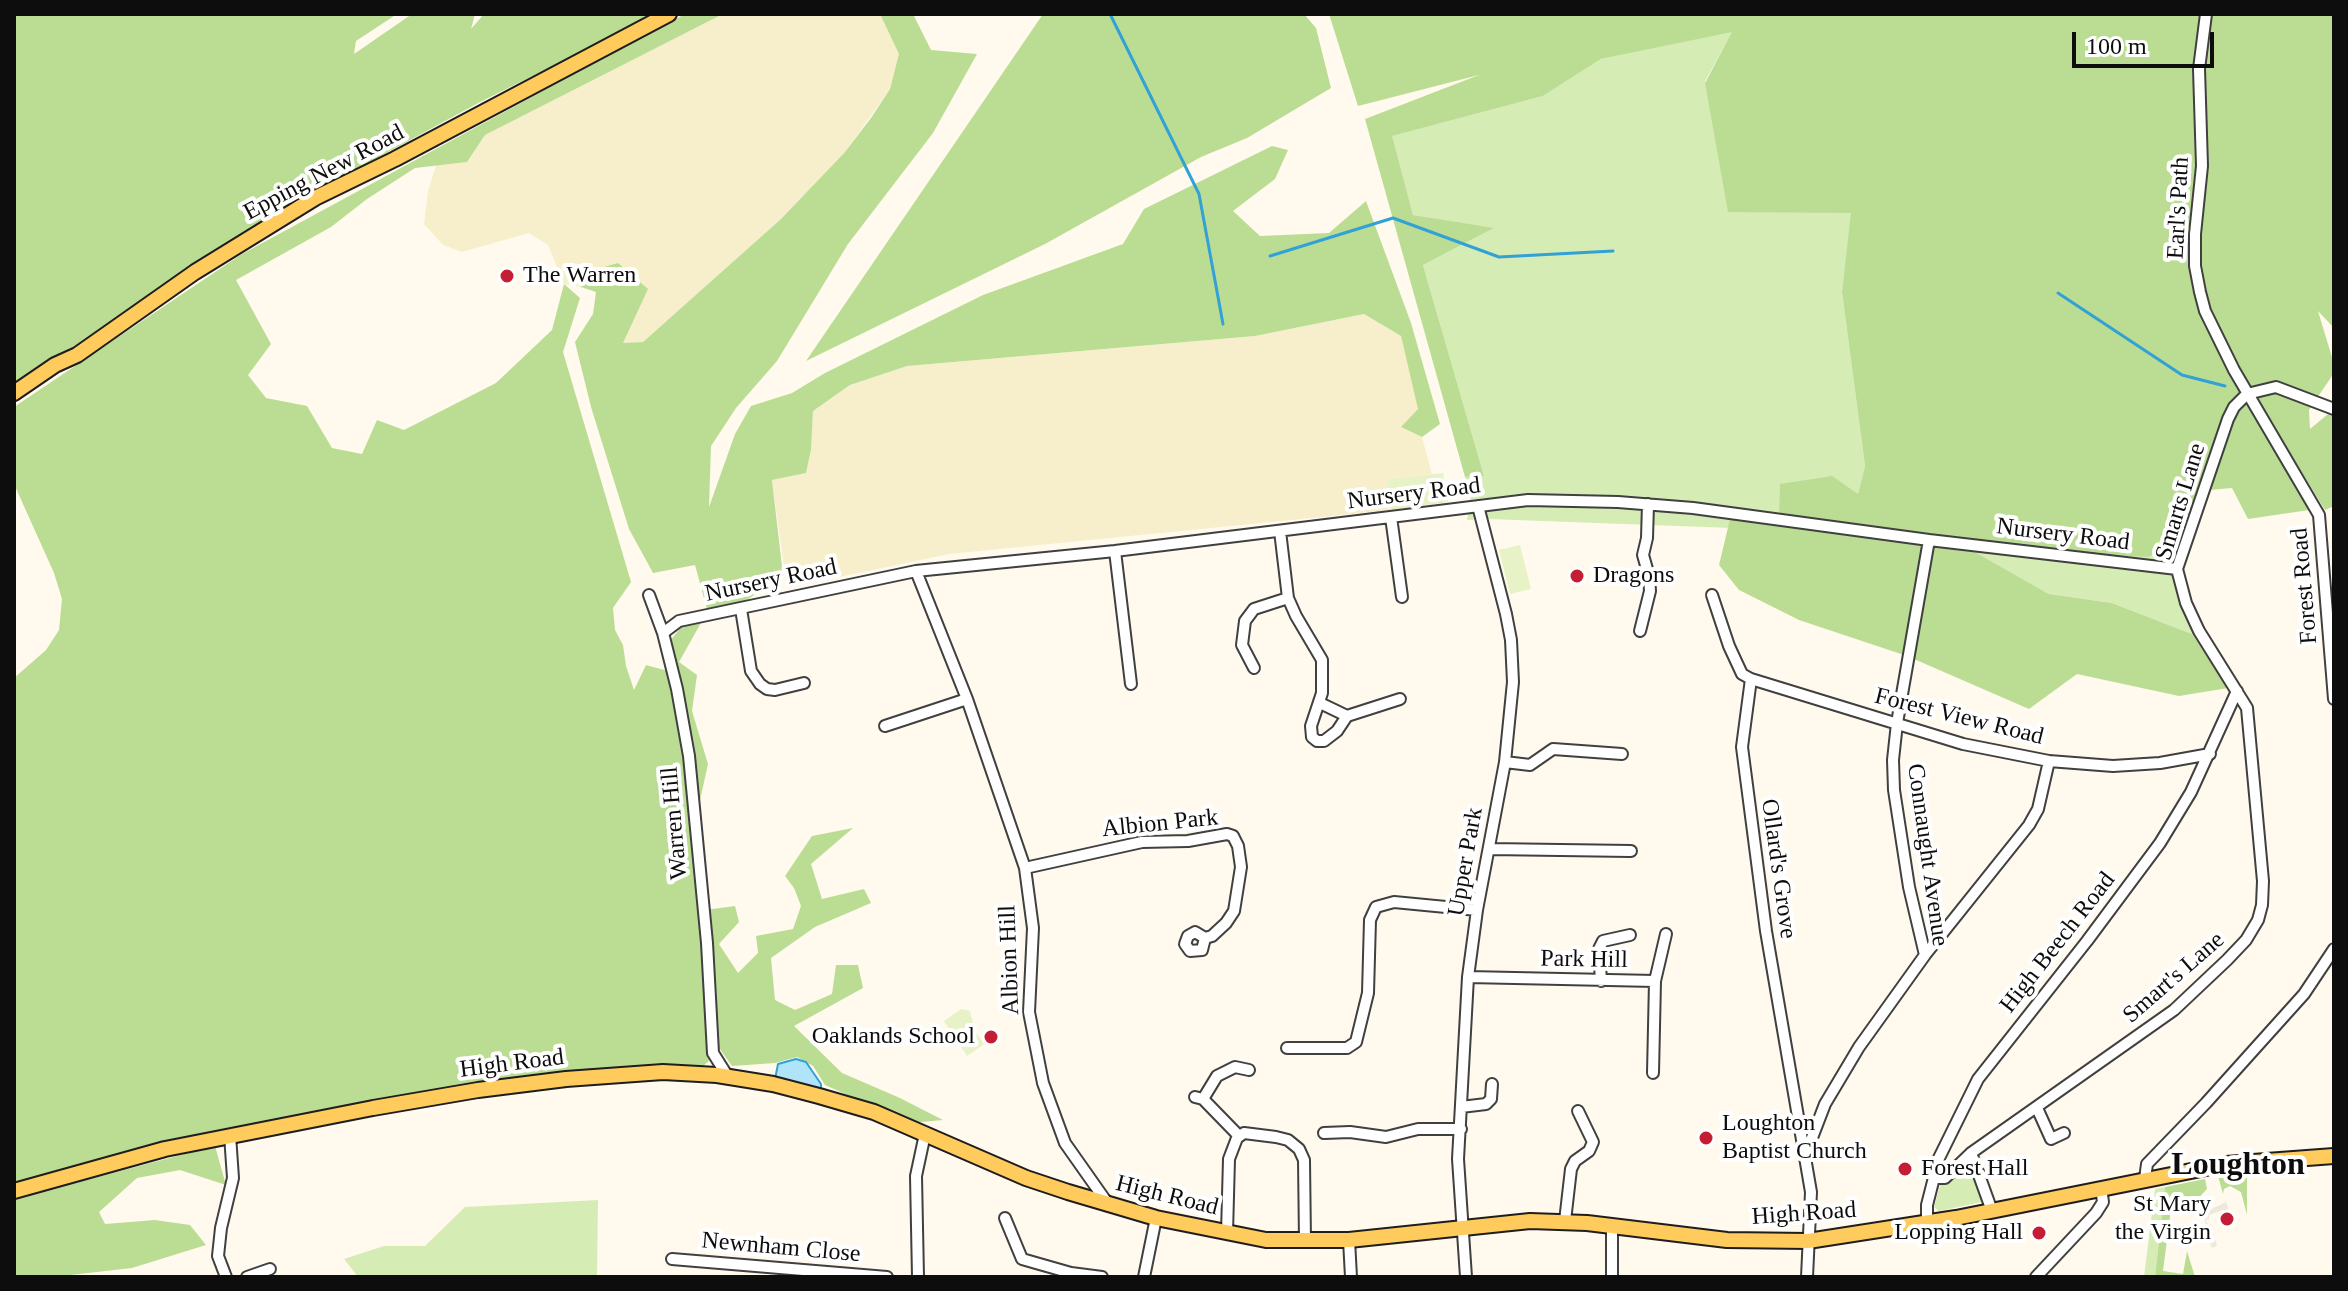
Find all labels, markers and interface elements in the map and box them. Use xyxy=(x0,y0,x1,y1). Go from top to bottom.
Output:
scale bar xyxy=(2076,16,2218,66)
text: 100 m xyxy=(2086,33,2147,59)
street label: Epping New Road xyxy=(239,119,409,227)
street label: Earl's Path xyxy=(2162,156,2196,260)
place label: The Warren xyxy=(523,262,636,290)
marker: The Warren xyxy=(498,267,516,285)
street label: Smarts Lane xyxy=(2150,440,2212,564)
street label: Nursery Road xyxy=(1346,472,1482,516)
street label: Nursery Road xyxy=(1995,513,2131,557)
street label: Forest Road xyxy=(2286,527,2324,645)
street label: Nursery Road xyxy=(702,553,840,609)
place label: Dragons xyxy=(1593,562,1674,590)
marker: Dragons xyxy=(1568,567,1586,585)
street label: Forest View Road xyxy=(1871,682,2047,752)
street label: Connaught Avenue xyxy=(1900,762,1954,948)
street label: Warren Hill xyxy=(656,765,694,881)
street label: Ollard's Grove xyxy=(1754,797,1802,941)
street label: Albion Park xyxy=(1100,804,1220,844)
street label: Upper Park xyxy=(1442,805,1490,919)
street label: High Beech Road xyxy=(1994,867,2122,1019)
street label: Albion Hill xyxy=(994,905,1026,1015)
street label: Smart's Lane xyxy=(2117,926,2231,1030)
street label: Park Hill xyxy=(1540,945,1628,975)
place label: Oaklands School xyxy=(812,1023,975,1051)
marker: Oaklands School xyxy=(982,1028,1000,1046)
street label: High Road xyxy=(458,1043,566,1085)
place label: Loughton Baptist Church xyxy=(1722,1110,1867,1166)
marker: Loughton Baptist Church xyxy=(1697,1129,1715,1147)
district label: Loughton xyxy=(2171,1147,2305,1185)
place label: Forest Hall xyxy=(1921,1155,2028,1183)
marker: Forest Hall xyxy=(1896,1160,1914,1178)
street label: High Road xyxy=(1113,1169,1221,1223)
place label: St Mary the Virgin xyxy=(2115,1191,2211,1247)
street label: High Road xyxy=(1751,1196,1857,1232)
marker: St Mary the Virgin xyxy=(2218,1210,2236,1228)
place label: Lopping Hall xyxy=(1894,1219,2023,1247)
marker: Lopping Hall xyxy=(2030,1224,2048,1242)
street label: Newnham Close xyxy=(700,1227,862,1269)

